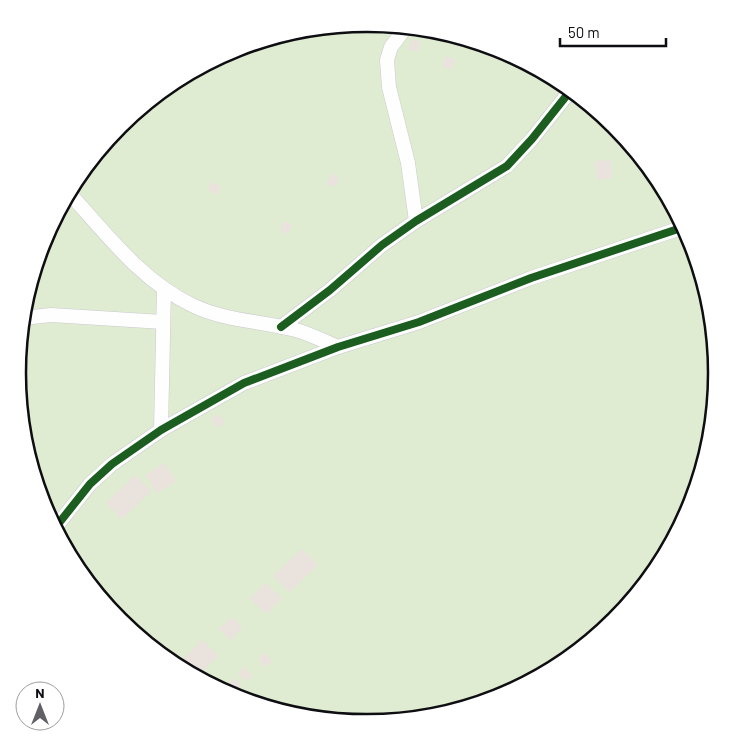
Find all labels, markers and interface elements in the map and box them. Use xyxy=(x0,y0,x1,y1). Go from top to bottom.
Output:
scale bar xyxy=(560,15,666,47)
text: 50 m xyxy=(568,23,600,41)
north arrow xyxy=(15,681,65,731)
text: N xyxy=(35,684,45,701)

